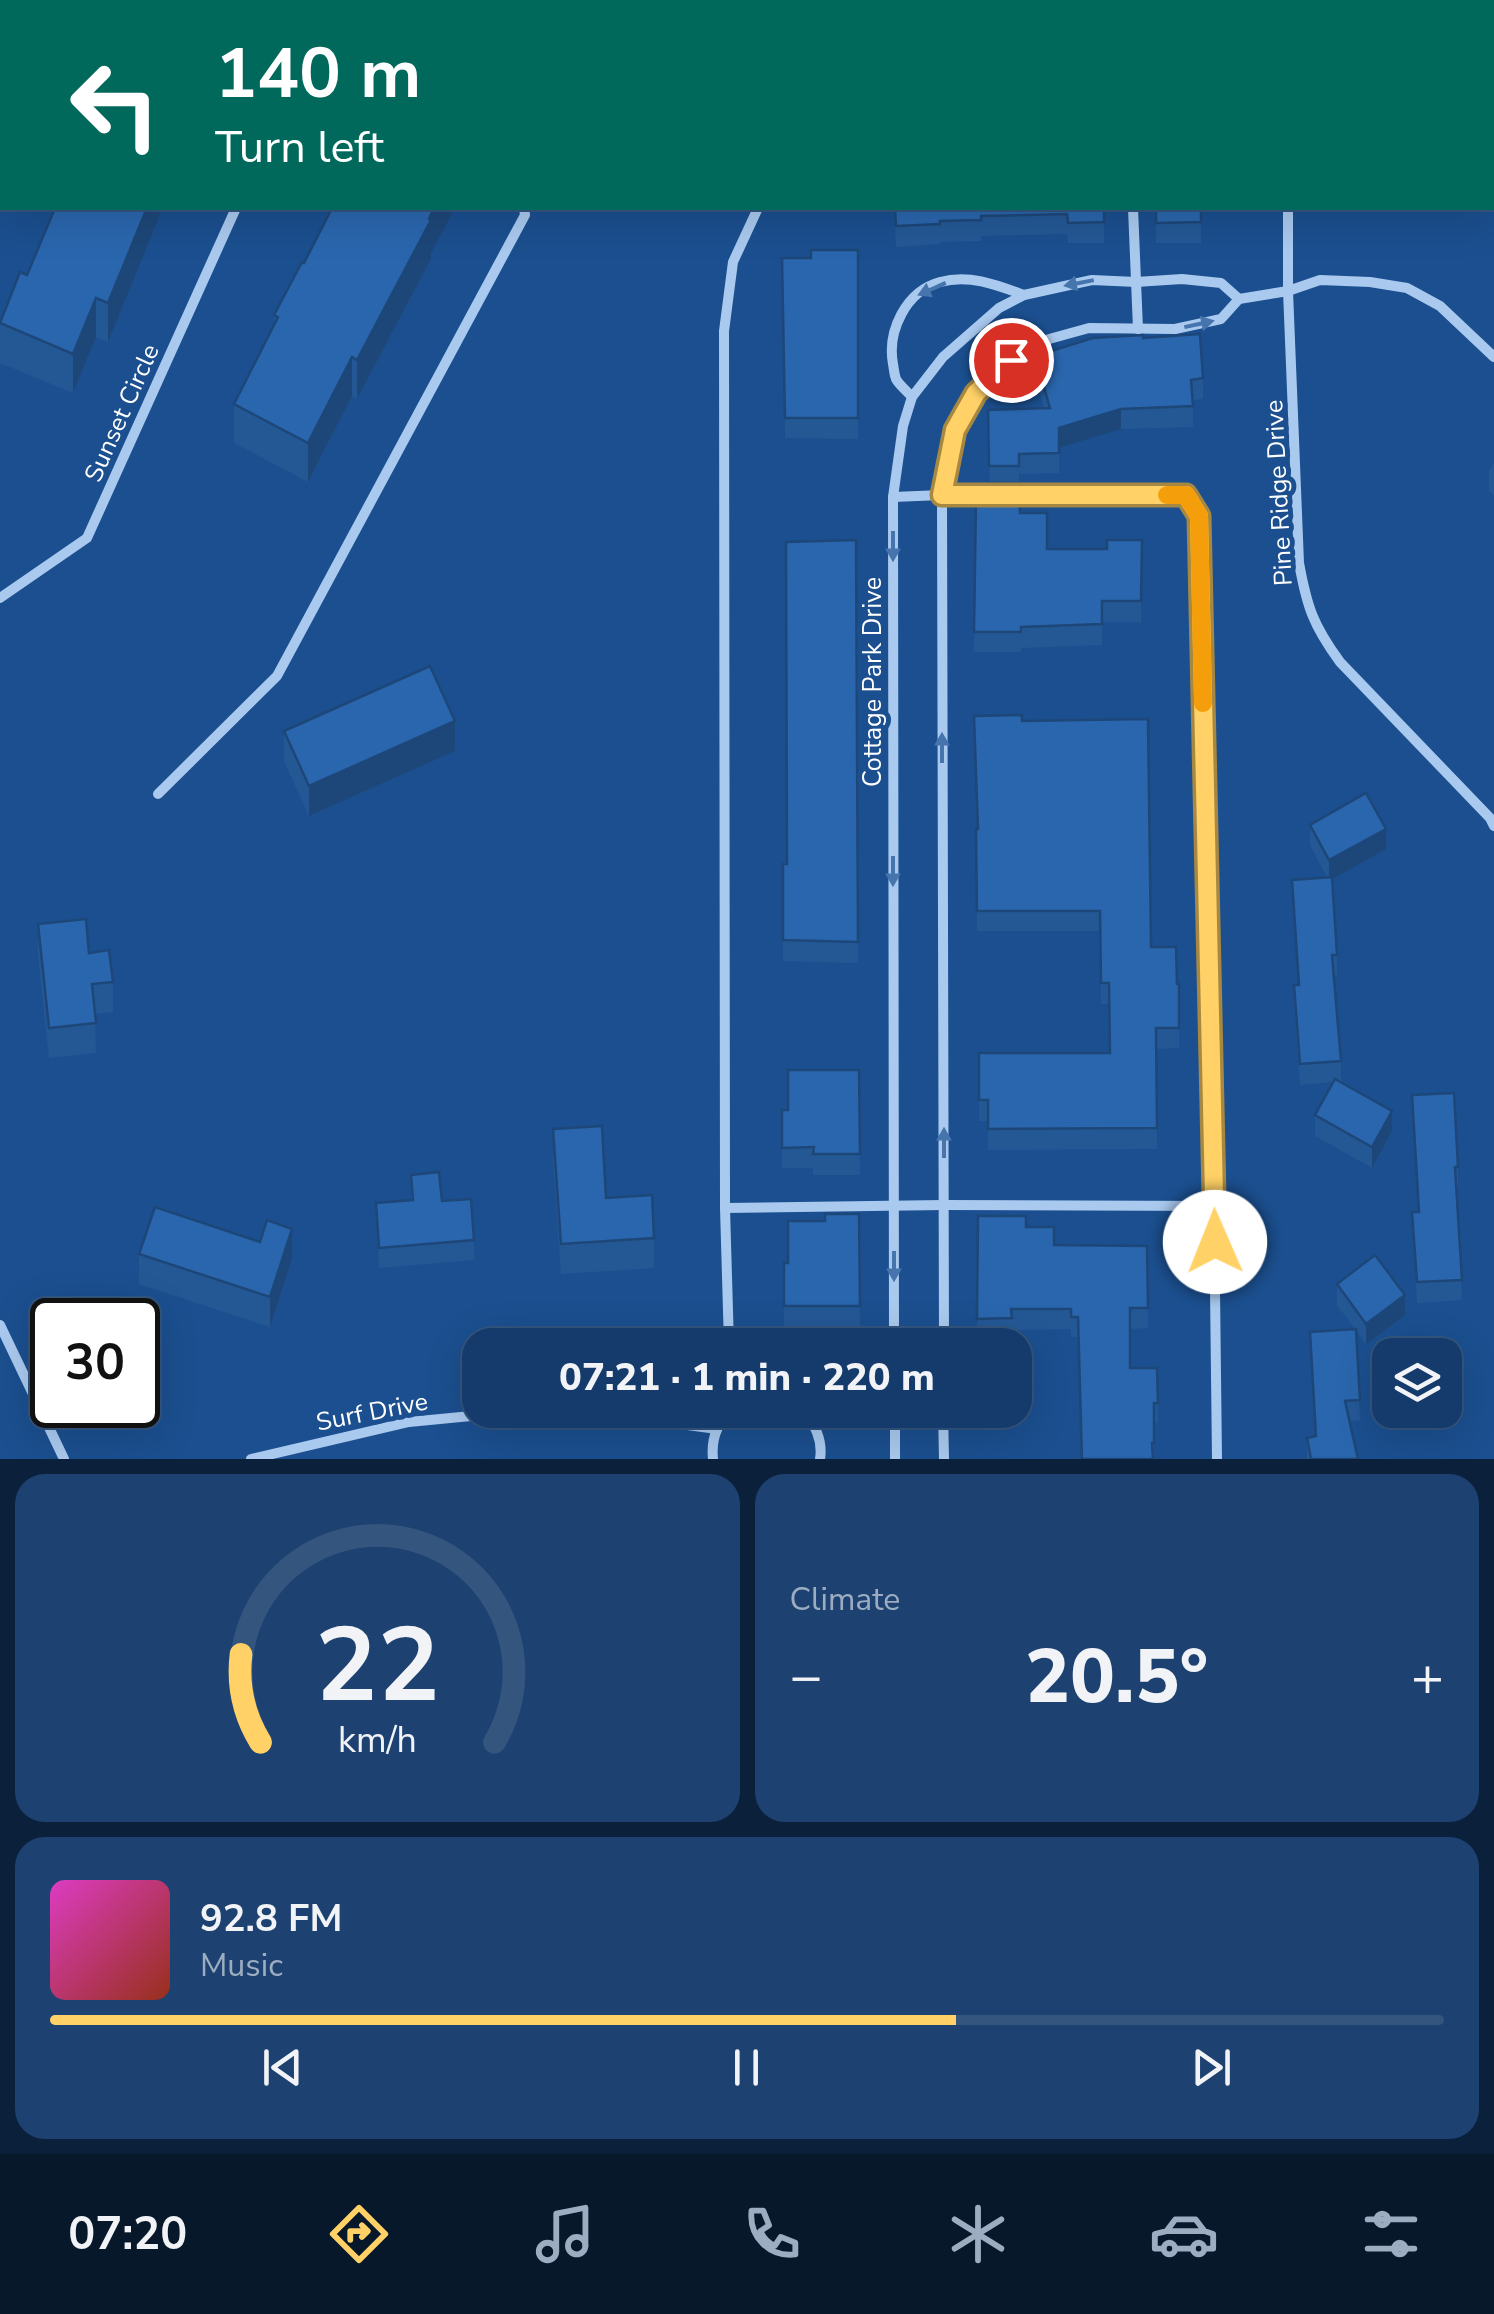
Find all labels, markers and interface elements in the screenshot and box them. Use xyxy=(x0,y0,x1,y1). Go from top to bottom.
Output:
text: 140 m xyxy=(215,26,421,122)
icon: left xyxy=(50,40,180,170)
text: Turn left xyxy=(215,117,384,178)
one-way arrow xyxy=(1063,276,1094,292)
one-way arrow xyxy=(917,281,946,297)
one-way arrow xyxy=(1184,316,1215,331)
pin xyxy=(969,318,1054,403)
icon: arrive xyxy=(984,333,1039,388)
street label: Sunset Circle xyxy=(76,339,168,487)
street label: Pine Ridge Drive xyxy=(1257,399,1301,587)
one-way arrow xyxy=(885,530,901,562)
street label: Cottage Park Drive xyxy=(856,577,890,787)
one-way arrow xyxy=(934,731,950,763)
one-way arrow xyxy=(885,855,901,887)
one-way arrow xyxy=(936,1126,952,1158)
position arrow xyxy=(1163,1190,1267,1294)
one-way arrow xyxy=(886,1250,902,1282)
speed limit sign: 30 xyxy=(30,1298,160,1428)
map controls xyxy=(1372,1338,1462,1428)
button: layers xyxy=(1372,1338,1462,1428)
text: 07:21 · 1 min · 220 m xyxy=(559,1352,935,1403)
street label: Surf Drive xyxy=(313,1385,431,1439)
text: Climate xyxy=(790,1578,900,1621)
text: 22 xyxy=(315,1595,440,1737)
text: 20.5° xyxy=(1025,1626,1208,1728)
text: − xyxy=(790,1639,823,1714)
text: + xyxy=(1411,1639,1444,1714)
text: km/h xyxy=(338,1716,417,1765)
text: 92.8 FM xyxy=(200,1893,342,1944)
text: Music xyxy=(200,1944,283,1987)
icon: previous xyxy=(255,2040,310,2095)
icon: pause xyxy=(719,2040,774,2095)
icon: next xyxy=(1184,2040,1239,2095)
icon: directions xyxy=(324,2199,394,2269)
icon: music xyxy=(530,2199,600,2269)
icon: phone xyxy=(737,2199,807,2269)
icon: climate xyxy=(943,2199,1013,2269)
icon: car xyxy=(1149,2199,1219,2269)
icon: filters xyxy=(1356,2199,1426,2269)
text: 07:20 xyxy=(68,2204,187,2265)

